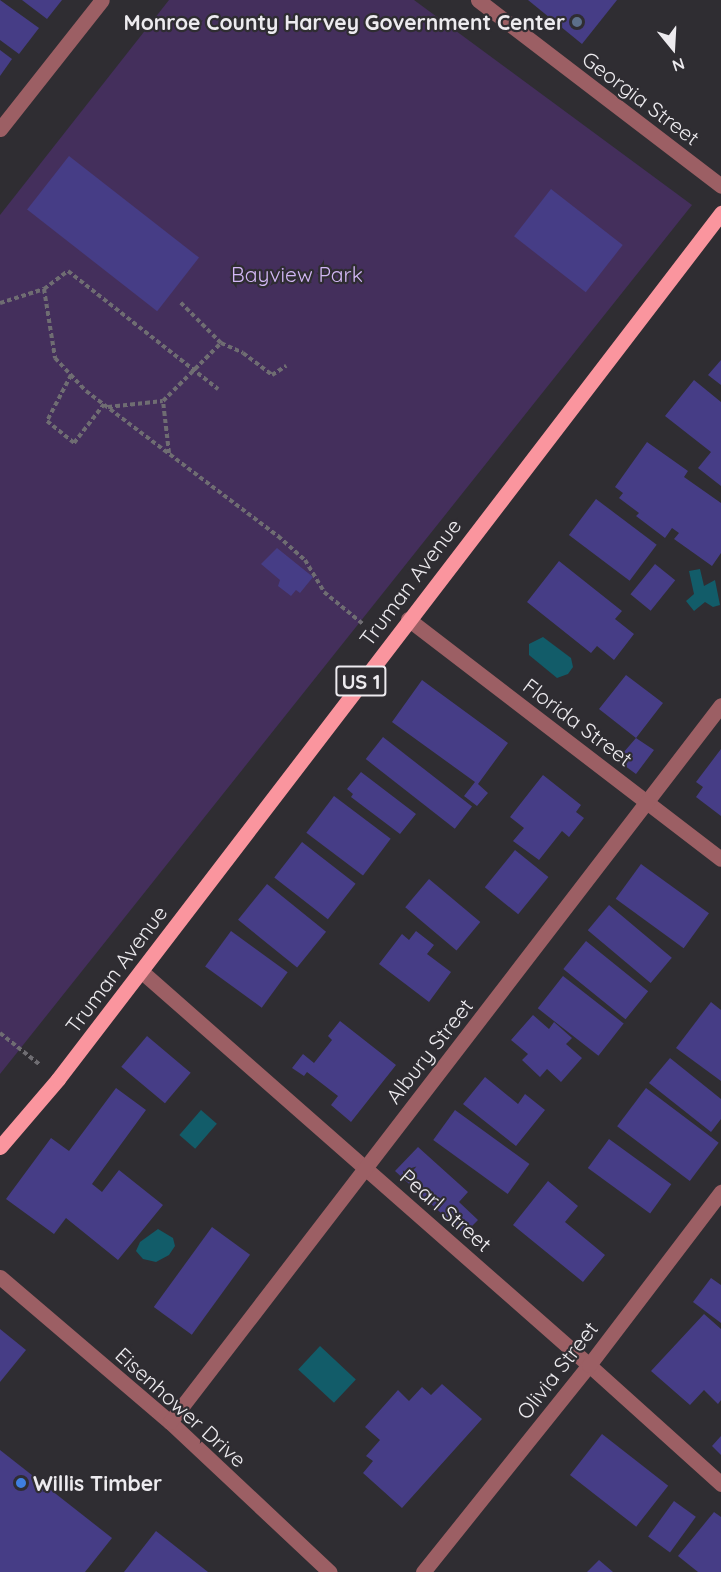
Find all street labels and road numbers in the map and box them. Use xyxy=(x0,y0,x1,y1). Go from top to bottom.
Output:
street label: Georgia Street xyxy=(577,46,705,150)
street label: Truman Avenue xyxy=(354,513,466,651)
road number: US 1 xyxy=(334,664,388,698)
street label: Florida Street xyxy=(518,673,638,771)
street label: Truman Avenue xyxy=(60,900,172,1038)
street label: Albury Street xyxy=(380,994,478,1108)
street label: Pearl Street xyxy=(395,1163,497,1257)
street label: Olivia Street xyxy=(511,1316,603,1424)
street label: Eisenhower Drive xyxy=(111,1342,251,1472)

